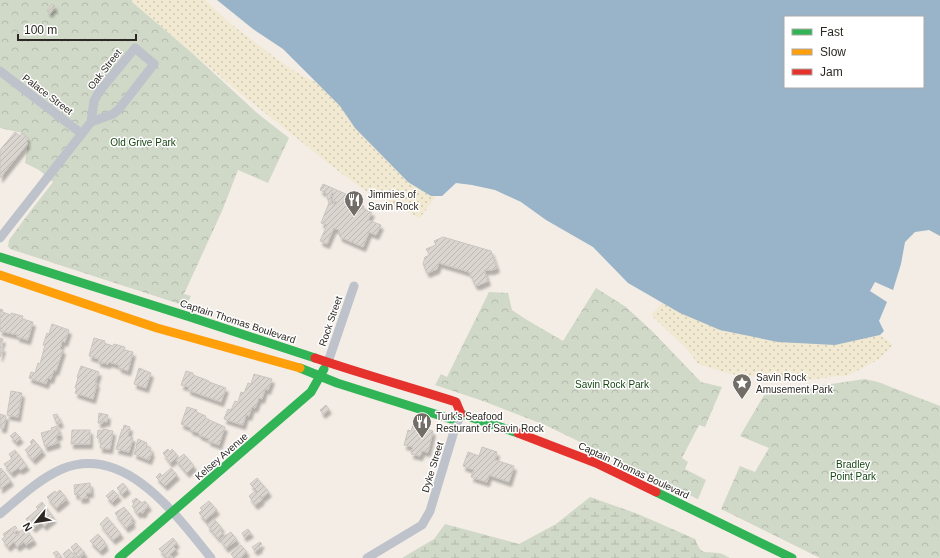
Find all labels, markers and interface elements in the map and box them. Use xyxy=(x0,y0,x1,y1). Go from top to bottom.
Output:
scale bar xyxy=(18,16,136,42)
legend xyxy=(784,16,924,88)
text: 100 m xyxy=(24,23,57,37)
text: Fast xyxy=(820,25,844,39)
text: Slow xyxy=(820,45,846,59)
street label: Oak Street xyxy=(85,47,124,92)
text: Jam xyxy=(820,65,843,79)
street label: Palace Street xyxy=(20,72,75,117)
park label: Old Grive Park xyxy=(110,137,177,148)
restaurant icon: Jimmies of Savin Rock xyxy=(343,189,365,217)
place label: Jimmies of Savin Rock xyxy=(368,189,420,212)
street label: Rock Street xyxy=(317,294,344,348)
street label: Captain Thomas Boulevard xyxy=(179,298,297,345)
place icon: Savin Rock Amusement Park xyxy=(731,372,753,400)
place label: Savin Rock Amusement Park xyxy=(756,372,834,395)
park label: Savin Rock Park xyxy=(575,379,650,390)
restaurant icon: Turk's Seafood Resturant of Savin Rock xyxy=(411,411,433,439)
place label: Turk's Seafood Resturant of Savin Rock xyxy=(436,411,545,434)
street label: Kelsey Avenue xyxy=(193,430,250,482)
street label: Dyke Street xyxy=(420,440,445,494)
street label: Captain Thomas Boulevard xyxy=(577,440,691,501)
park label: Bradley Point Park xyxy=(830,459,877,482)
north arrow xyxy=(16,502,56,542)
text: N xyxy=(20,521,35,533)

